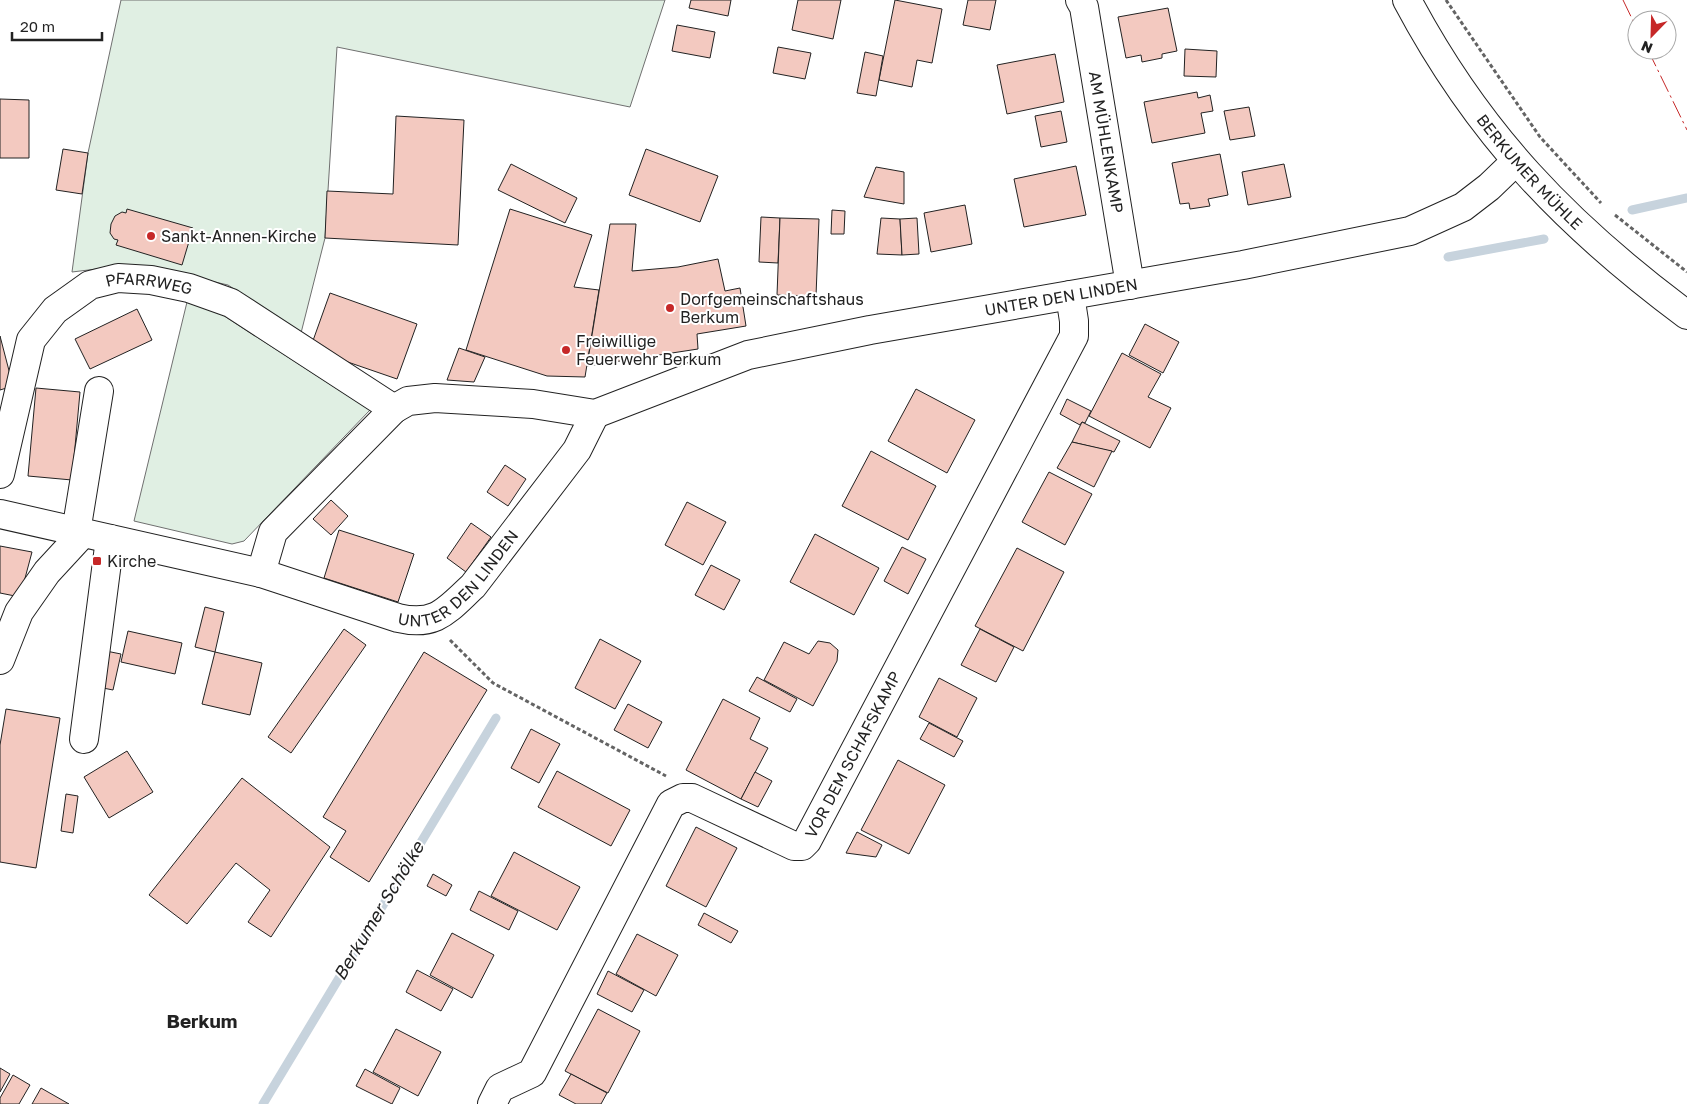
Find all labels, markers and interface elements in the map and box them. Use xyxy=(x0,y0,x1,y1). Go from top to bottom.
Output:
scale bar xyxy=(12,10,102,42)
north arrow xyxy=(1627,10,1677,60)
text: 20 m xyxy=(20,17,55,35)
text: N xyxy=(1639,38,1655,57)
street label: AM MÜHLENKAMP xyxy=(1085,70,1128,215)
street label: BERKUMER MÜHLE xyxy=(1472,110,1587,234)
place label: Sankt-Annen-Kirche xyxy=(161,226,317,246)
marker: Sankt-Annen-Kirche xyxy=(145,230,157,242)
street label: PFARRWEG xyxy=(103,268,194,298)
street label: UNTER DEN LINDEN xyxy=(983,274,1139,320)
place label: Dorfgemeinschaftshaus Berkum xyxy=(680,289,864,327)
marker: Dorfgemeinschaftshaus Berkum xyxy=(664,302,676,314)
place label: Freiwillige Feuerwehr Berkum xyxy=(576,331,721,369)
marker: Freiwillige Feuerwehr Berkum xyxy=(560,344,572,356)
street label: UNTER DEN LINDEN xyxy=(396,526,522,631)
place label: Kirche xyxy=(107,551,156,571)
marker: Kirche xyxy=(91,555,103,567)
street label: VOR DEM SCHAFSKAMP xyxy=(800,668,905,841)
water label: Berkumer Schölke xyxy=(328,836,429,984)
district label: Berkum xyxy=(167,1009,237,1032)

